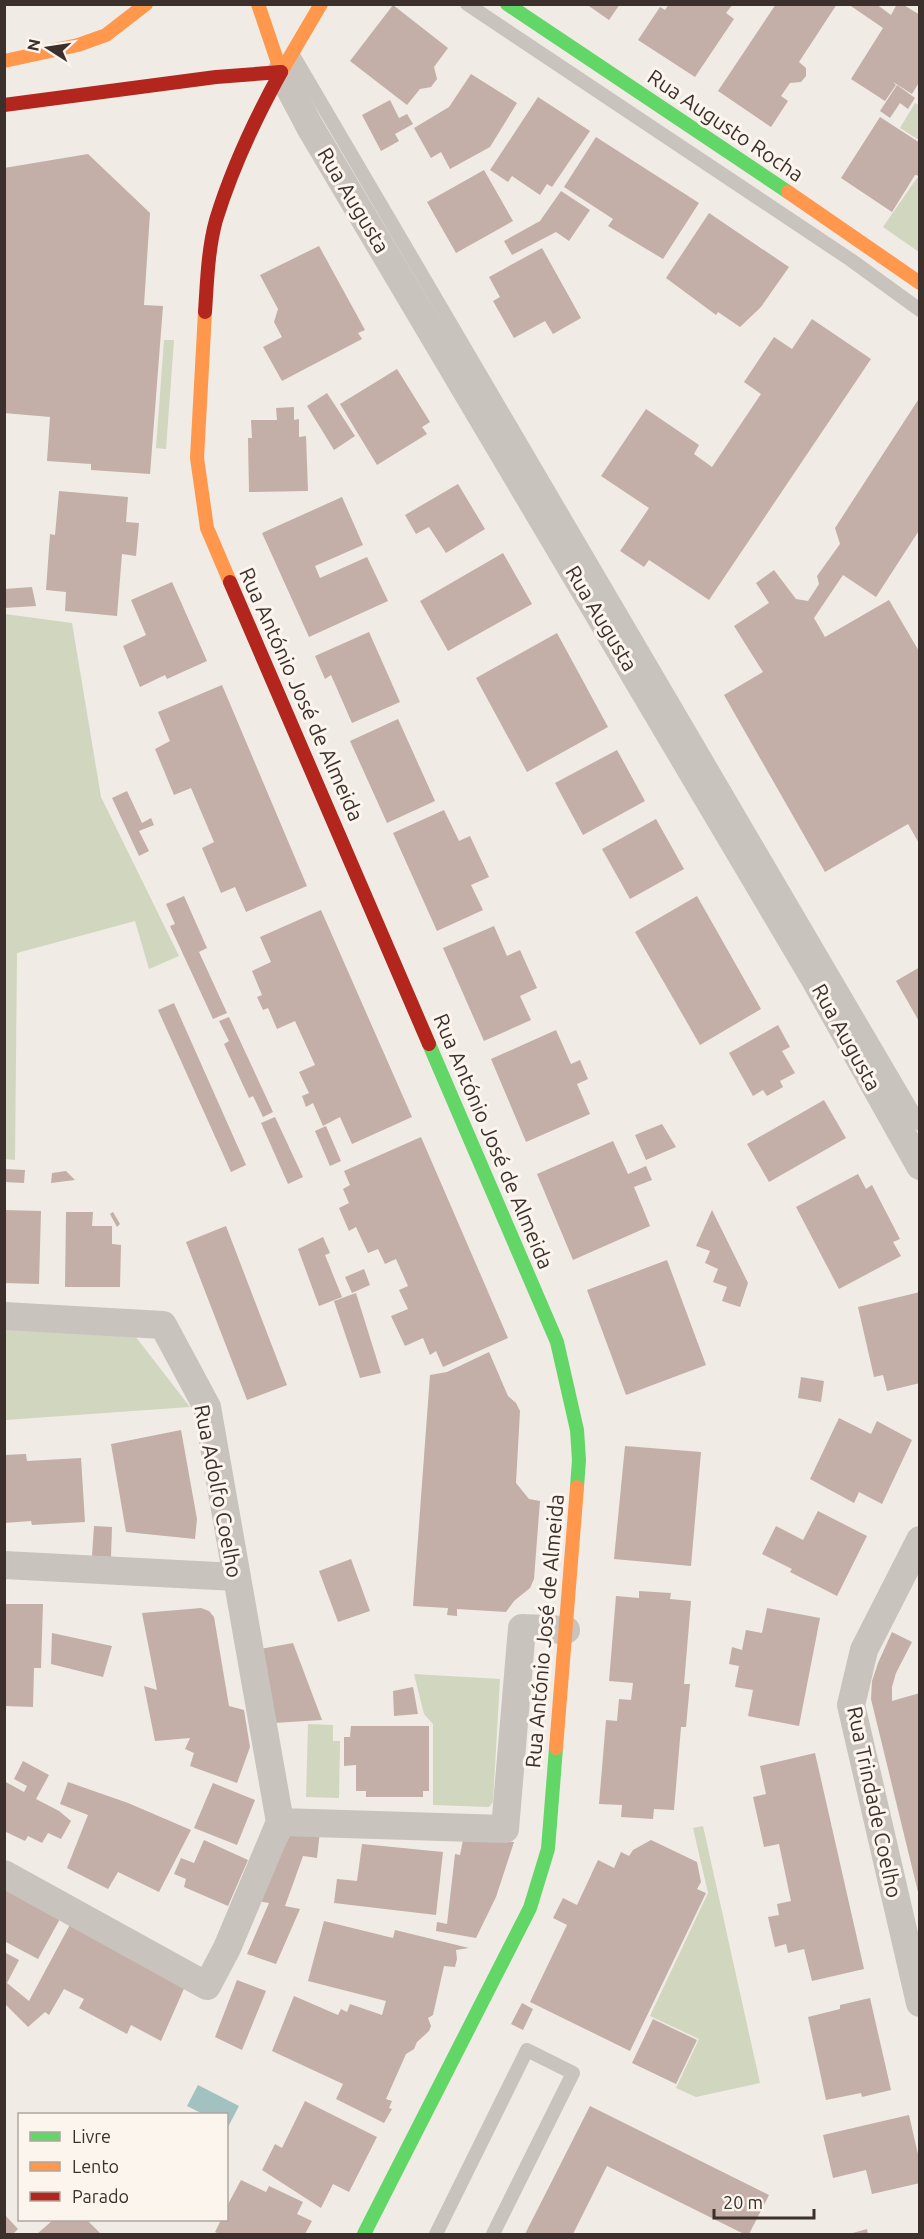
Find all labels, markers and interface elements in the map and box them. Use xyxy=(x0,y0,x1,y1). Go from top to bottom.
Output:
north arrow xyxy=(18,18,78,78)
text: N xyxy=(23,37,43,53)
street label: Rua Augusto Rocha xyxy=(644,64,808,186)
street label: Rua Augusta xyxy=(313,143,395,257)
street label: Rua Augusta xyxy=(561,561,643,675)
street label: Rua António José de Almeida xyxy=(235,564,369,824)
street label: Rua Augusta xyxy=(808,979,886,1095)
street label: Rua António José de Almeida xyxy=(429,1010,559,1272)
street label: Rua Adolfo Coelho xyxy=(190,1402,248,1580)
street label: Rua António José de Almeida xyxy=(520,1493,568,1769)
street label: Rua Trindade Coelho xyxy=(843,1704,907,1900)
legend xyxy=(18,2113,228,2221)
text: Livre xyxy=(72,2126,111,2146)
text: Lento xyxy=(72,2156,119,2176)
scale bar xyxy=(714,2182,814,2220)
text: Parado xyxy=(72,2186,129,2206)
text: 20 m xyxy=(723,2192,763,2212)

